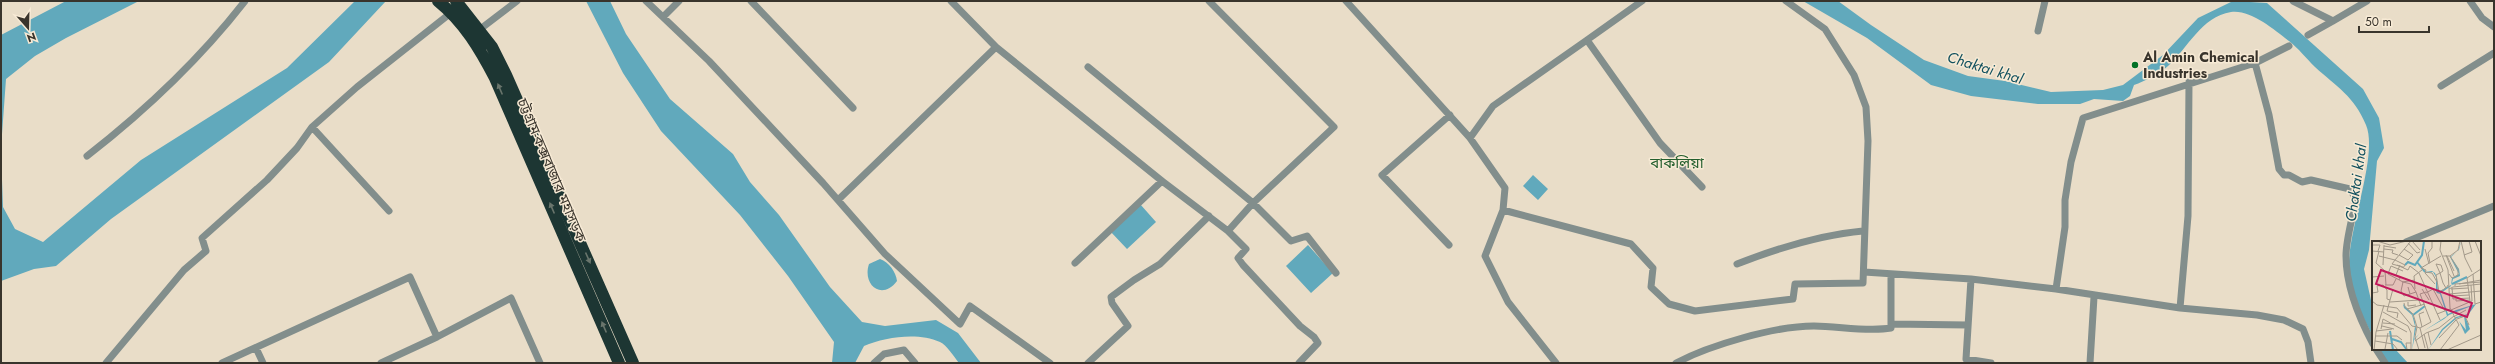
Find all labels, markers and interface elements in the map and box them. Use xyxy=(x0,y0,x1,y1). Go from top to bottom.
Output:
north arrow xyxy=(8,8,48,48)
scale bar xyxy=(2359,8,2429,34)
text: 50 m xyxy=(2365,13,2392,31)
text: N xyxy=(25,28,38,46)
water label: Chaktai khal xyxy=(1944,46,2026,90)
place label: Al Amin Chemical Industries xyxy=(2142,47,2259,83)
marker: Al Amin Chemical Industries xyxy=(2130,60,2140,70)
one-way arrow xyxy=(497,83,503,94)
street label: চট্টগ্রাম-কক্সবাজার মহাসড়ক xyxy=(512,94,592,246)
water label: Chaktai khal xyxy=(2340,142,2372,223)
district label: বাকলিয়া xyxy=(1649,152,1705,174)
one-way arrow xyxy=(549,202,555,214)
inset map xyxy=(2372,241,2481,350)
one-way arrow xyxy=(586,253,592,265)
one-way arrow xyxy=(600,321,606,333)

